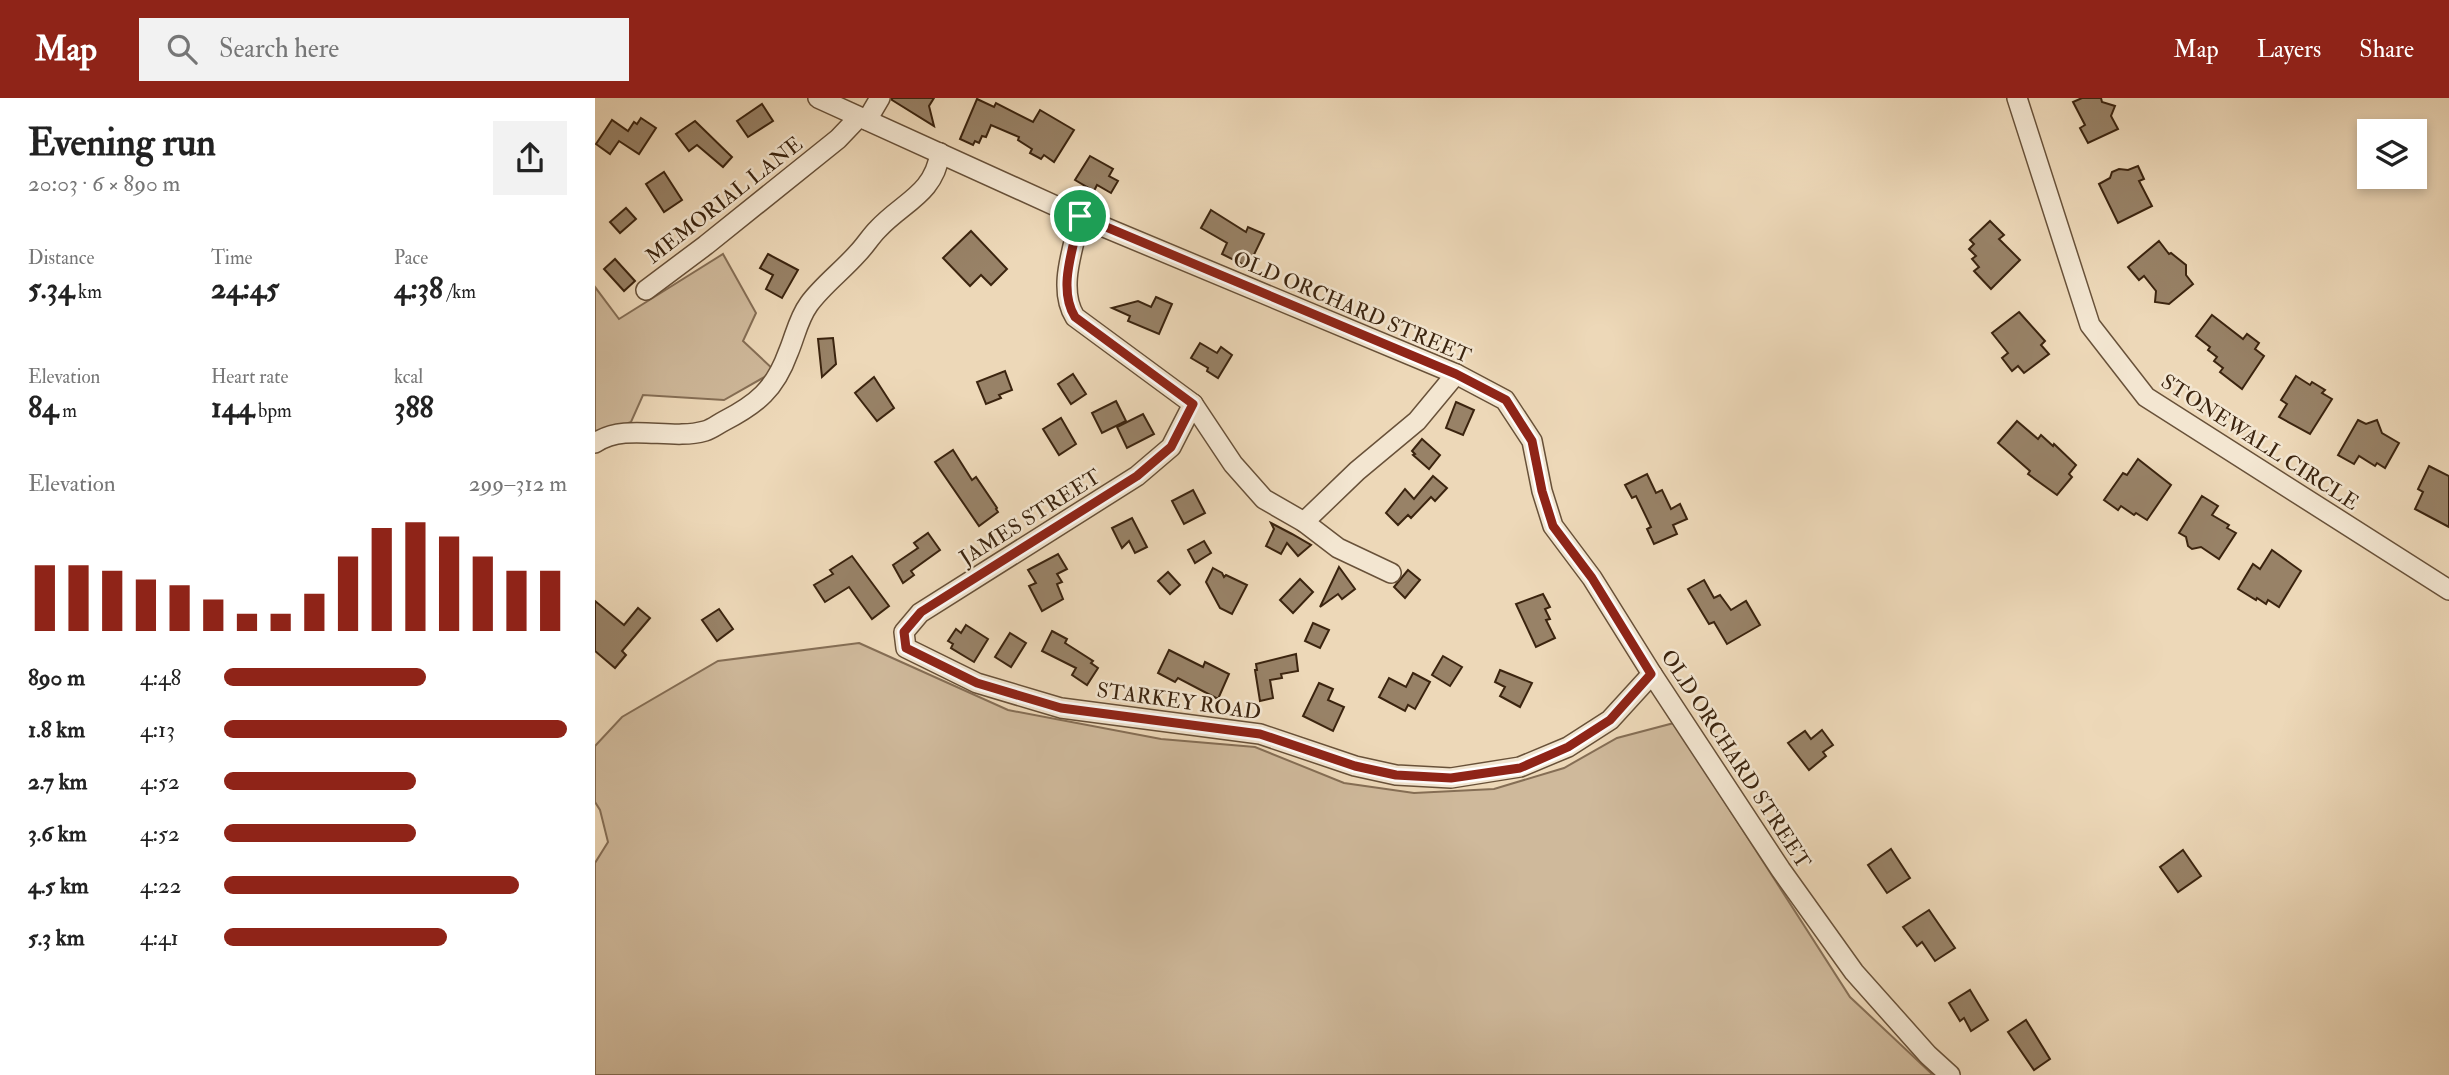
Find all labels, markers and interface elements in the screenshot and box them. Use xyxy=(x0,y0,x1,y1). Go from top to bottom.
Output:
search box xyxy=(139,18,629,81)
text: Map xyxy=(35,29,97,70)
icon: search xyxy=(163,30,201,68)
text: Search here xyxy=(219,33,339,65)
text: Map xyxy=(2174,34,2219,65)
text: Layers xyxy=(2257,34,2321,65)
text: Share xyxy=(2359,34,2414,65)
text: Evening run xyxy=(28,119,216,167)
map controls xyxy=(2357,119,2427,189)
button: layers xyxy=(2357,119,2427,189)
button: share xyxy=(493,121,567,195)
street label: MEMORIAL LANE xyxy=(640,131,808,270)
text: 20:03 · 6 × 890 m xyxy=(28,169,180,198)
pin xyxy=(1050,186,1110,246)
icon: arrive xyxy=(1061,197,1099,235)
street label: OLD ORCHARD STREET xyxy=(1229,245,1475,370)
text: Distance xyxy=(28,246,94,270)
text: Time xyxy=(211,246,253,270)
text: Pace xyxy=(394,246,428,270)
text: 5.34 xyxy=(28,270,74,307)
text: 24:45 xyxy=(211,270,279,307)
text: 4:38 xyxy=(394,270,443,307)
text: km xyxy=(74,280,102,304)
text: /km xyxy=(443,280,476,304)
text: Elevation xyxy=(28,365,100,389)
text: Heart rate xyxy=(211,365,288,389)
text: kcal xyxy=(394,365,423,389)
street label: STONEWALL CIRCLE xyxy=(2156,368,2364,517)
text: 84 xyxy=(28,389,58,426)
text: 144 xyxy=(211,389,254,426)
text: 388 xyxy=(394,389,434,426)
text: m xyxy=(58,399,77,423)
text: bpm xyxy=(254,399,292,423)
street label: JAMES STREET xyxy=(954,463,1106,572)
text: Elevation xyxy=(28,469,116,498)
text: 299–312 m xyxy=(469,469,567,498)
street label: OLD ORCHARD STREET xyxy=(1655,645,1817,874)
text: 890 m xyxy=(28,663,85,692)
text: 4:48 xyxy=(140,663,181,692)
street label: STARKEY ROAD xyxy=(1095,677,1263,726)
text: 1.8 km xyxy=(28,715,85,744)
text: 4:13 xyxy=(140,715,175,744)
text: 2.7 km xyxy=(28,767,87,796)
text: 4:52 xyxy=(140,767,180,796)
text: 3.6 km xyxy=(28,819,87,848)
text: 4:52 xyxy=(140,819,180,848)
text: 4.5 km xyxy=(28,871,89,900)
text: 4:22 xyxy=(140,871,181,900)
text: 5.3 km xyxy=(28,923,85,952)
text: 4:41 xyxy=(140,923,179,952)

